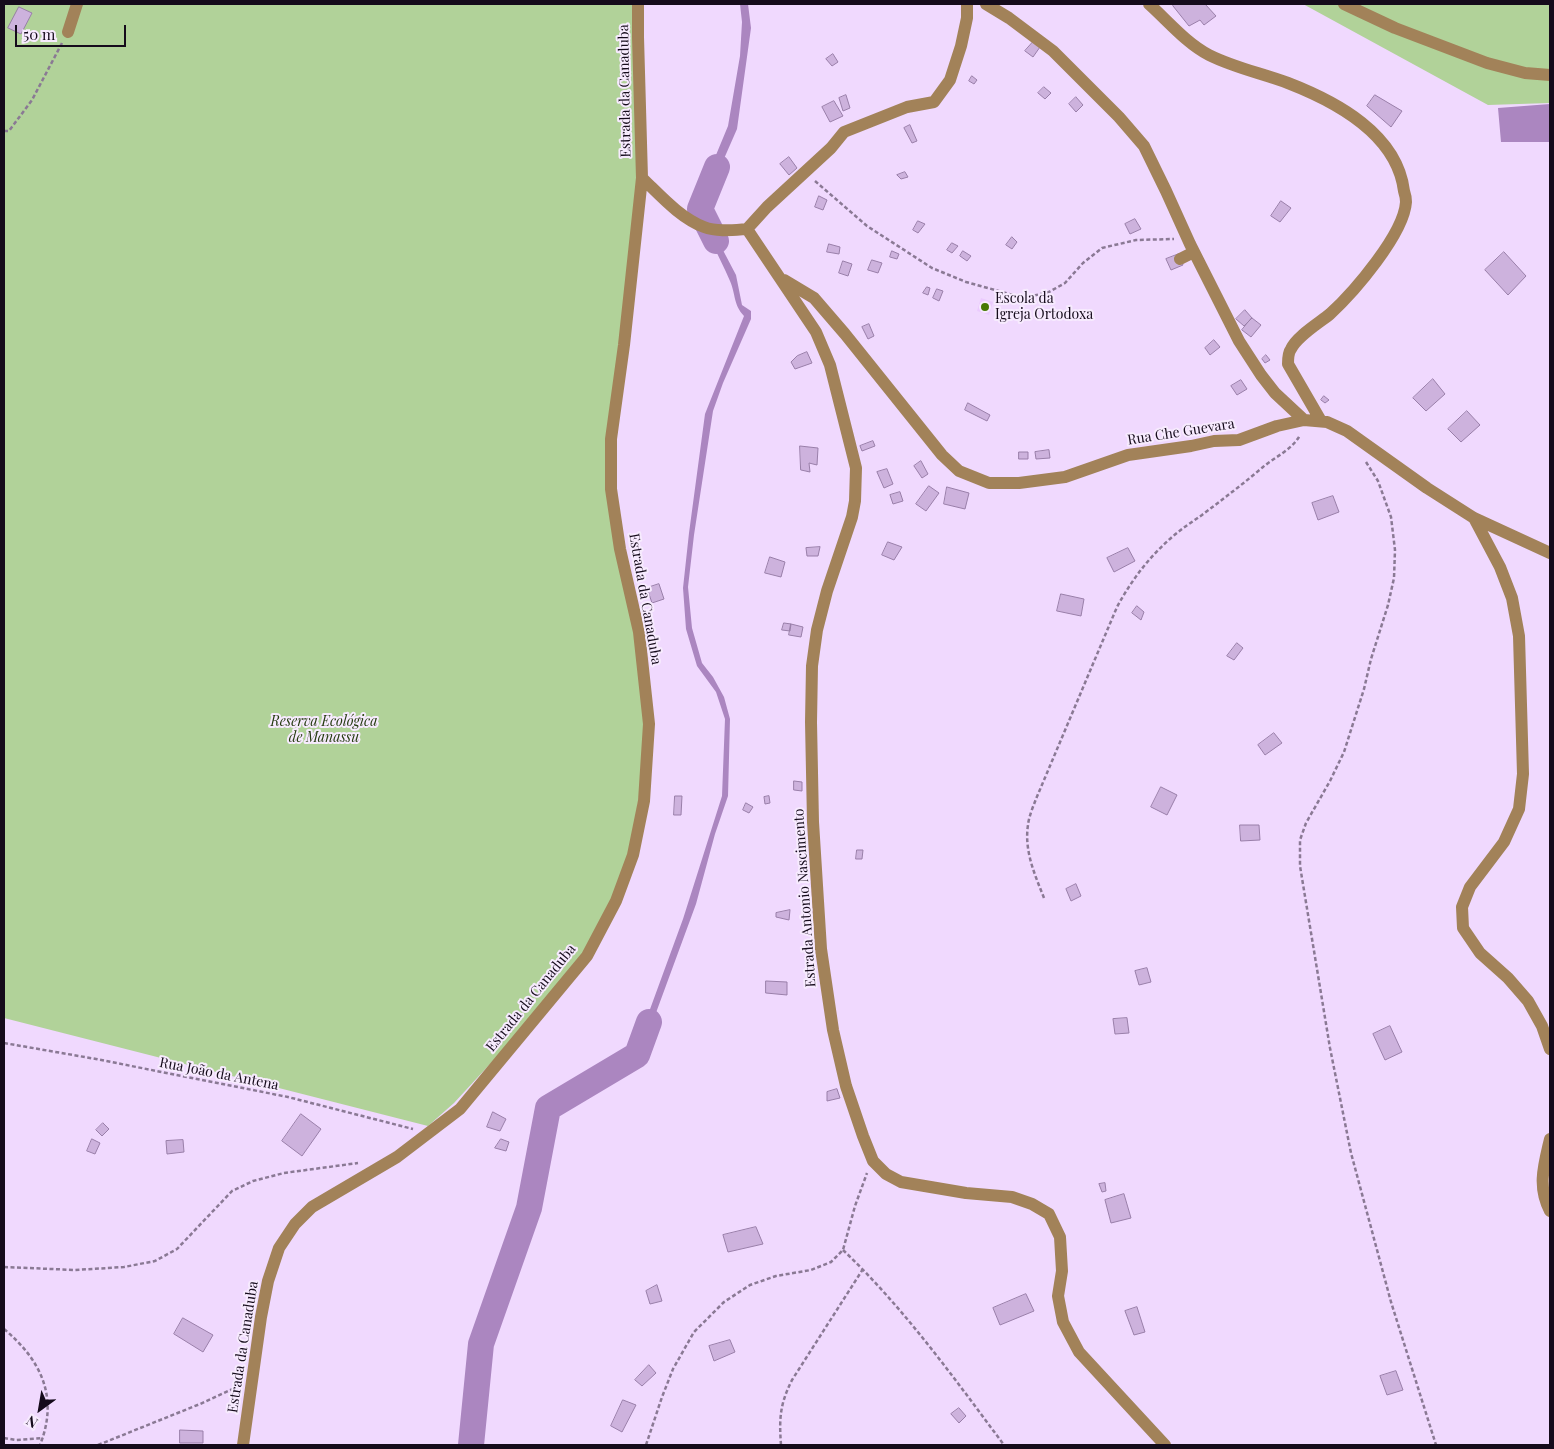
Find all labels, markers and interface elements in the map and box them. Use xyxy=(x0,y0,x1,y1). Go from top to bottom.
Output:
scale bar xyxy=(18,15,129,47)
text: 50 m xyxy=(23,24,55,44)
street label: Estrada da Canaduba xyxy=(615,24,635,158)
place label: Escola da Igreja Ortodoxa xyxy=(995,291,1093,324)
marker: Escola da Igreja Ortodoxa xyxy=(979,301,991,313)
street label: Rua Che Guevara xyxy=(1126,415,1236,449)
street label: Estrada da Canaduba xyxy=(625,532,665,666)
park label: Reserva Ecológica de Manassu xyxy=(271,714,377,746)
street label: Estrada Antonio Nascimento xyxy=(790,808,820,988)
street label: Estrada da Canaduba xyxy=(483,941,579,1055)
street label: Rua João da Antena xyxy=(158,1054,280,1094)
street label: Estrada da Canaduba xyxy=(224,1280,262,1414)
north arrow xyxy=(15,1384,65,1434)
text: N xyxy=(22,1411,41,1433)

